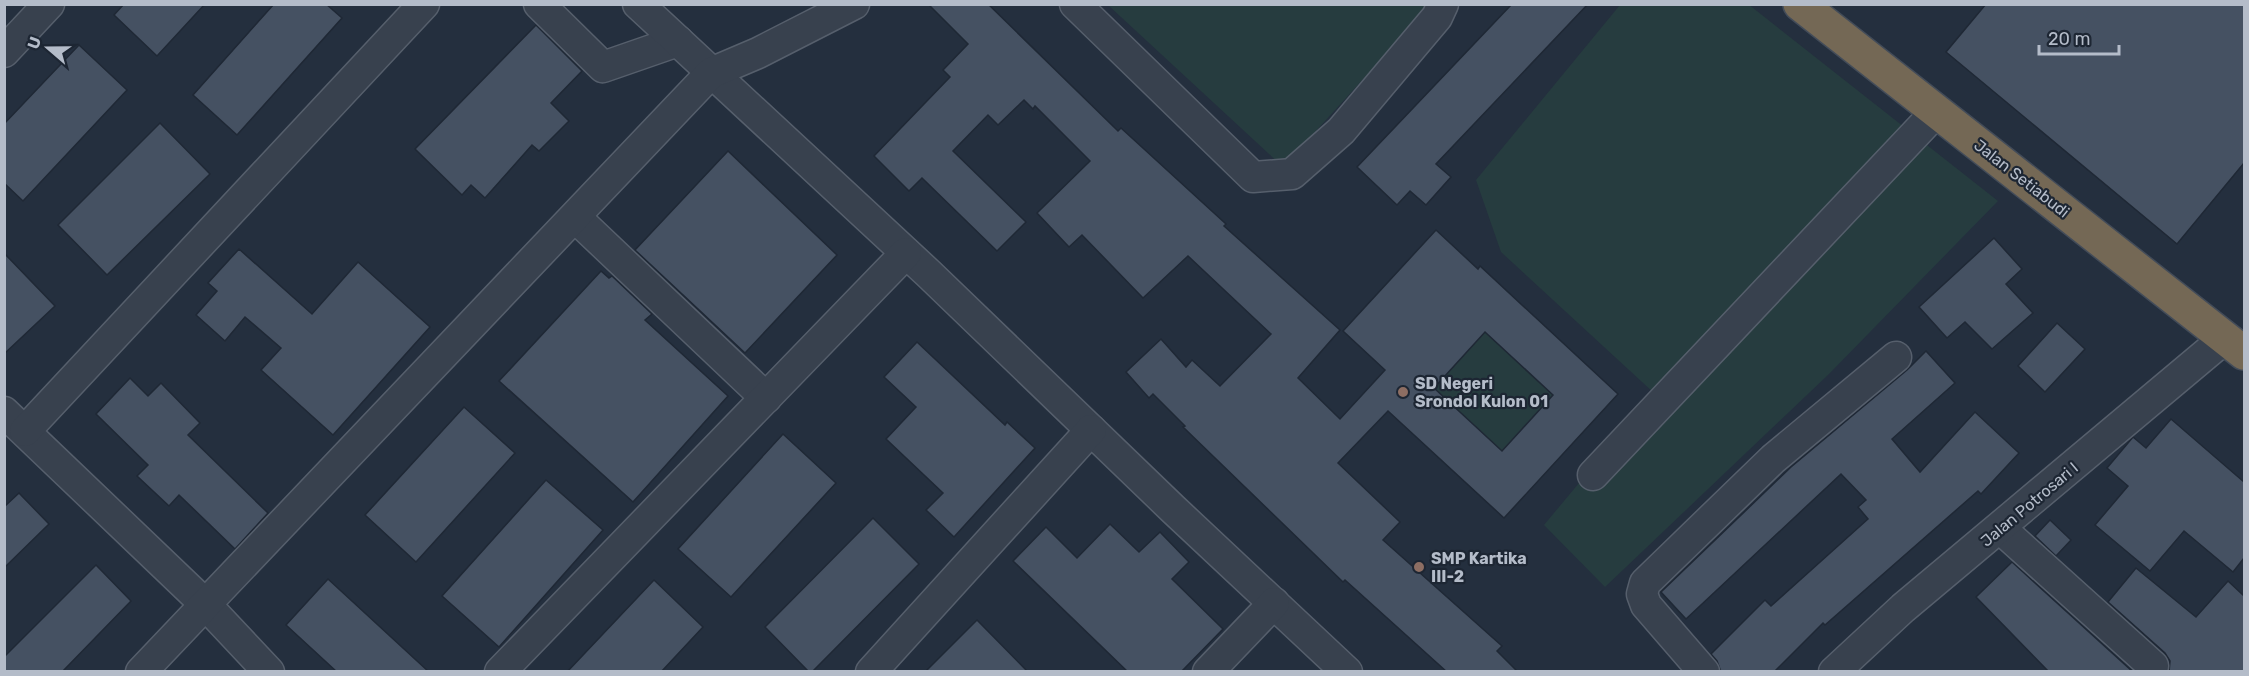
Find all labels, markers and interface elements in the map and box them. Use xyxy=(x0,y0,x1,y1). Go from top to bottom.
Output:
north arrow xyxy=(18,18,78,78)
scale bar xyxy=(2039,18,2118,56)
text: 20 m xyxy=(2048,28,2090,50)
text: U xyxy=(23,34,45,52)
street label: Jalan Setiabudi xyxy=(1970,135,2073,221)
place label: SD Negeri Srondol Kulon 01 xyxy=(1415,374,1548,411)
marker: SD Negeri Srondol Kulon 01 xyxy=(1396,385,1410,399)
street label: Jalan Potrosari I xyxy=(1977,458,2082,551)
place label: SMP Kartika III-2 xyxy=(1431,549,1527,586)
marker: SMP Kartika III-2 xyxy=(1412,560,1426,574)

